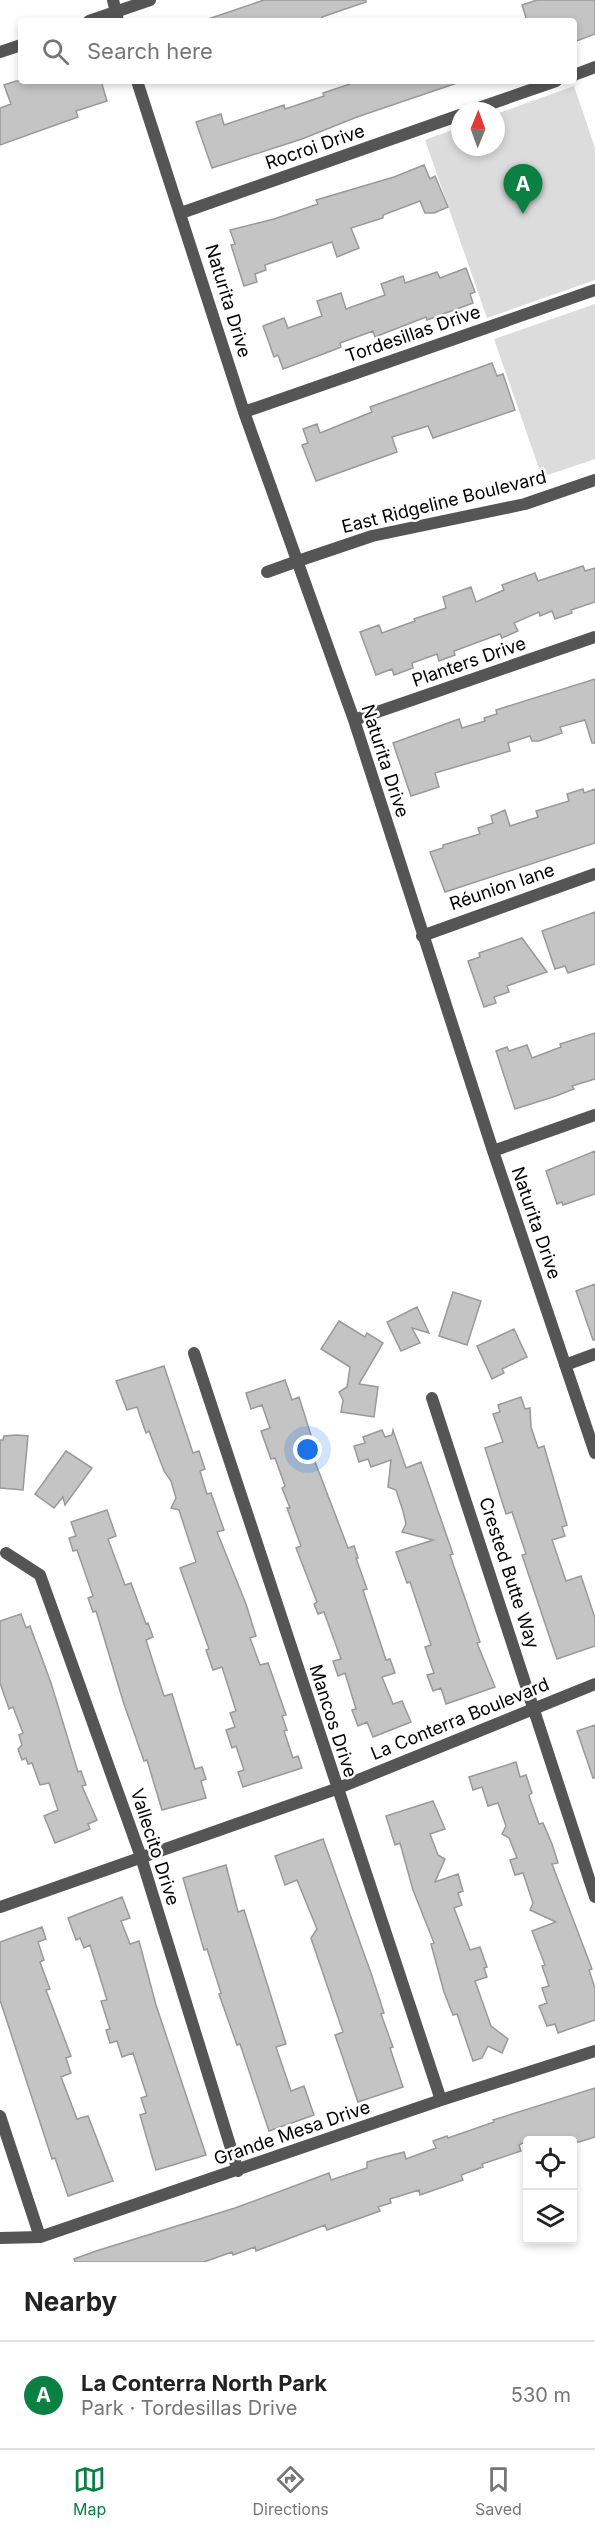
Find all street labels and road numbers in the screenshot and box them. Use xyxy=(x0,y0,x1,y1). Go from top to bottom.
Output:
street label: Rocroi Drive xyxy=(262,120,367,173)
street label: Naturita Drive xyxy=(201,242,256,360)
street label: Tordesillas Drive xyxy=(343,301,483,366)
street label: East Ridgeline Boulevard xyxy=(339,466,548,537)
street label: Planters Drive xyxy=(409,632,528,691)
street label: Naturita Drive xyxy=(357,702,414,820)
street label: Réunion lane xyxy=(447,859,557,914)
street label: Naturita Drive xyxy=(507,1164,566,1282)
street label: Crested Butte Way xyxy=(475,1495,544,1651)
street label: Mancos Drive xyxy=(305,1662,362,1780)
street label: La Conterra Boulevard xyxy=(368,1673,552,1764)
street label: Vallecito Drive xyxy=(127,1786,184,1908)
street label: Grande Mesa Drive xyxy=(211,2096,373,2169)

